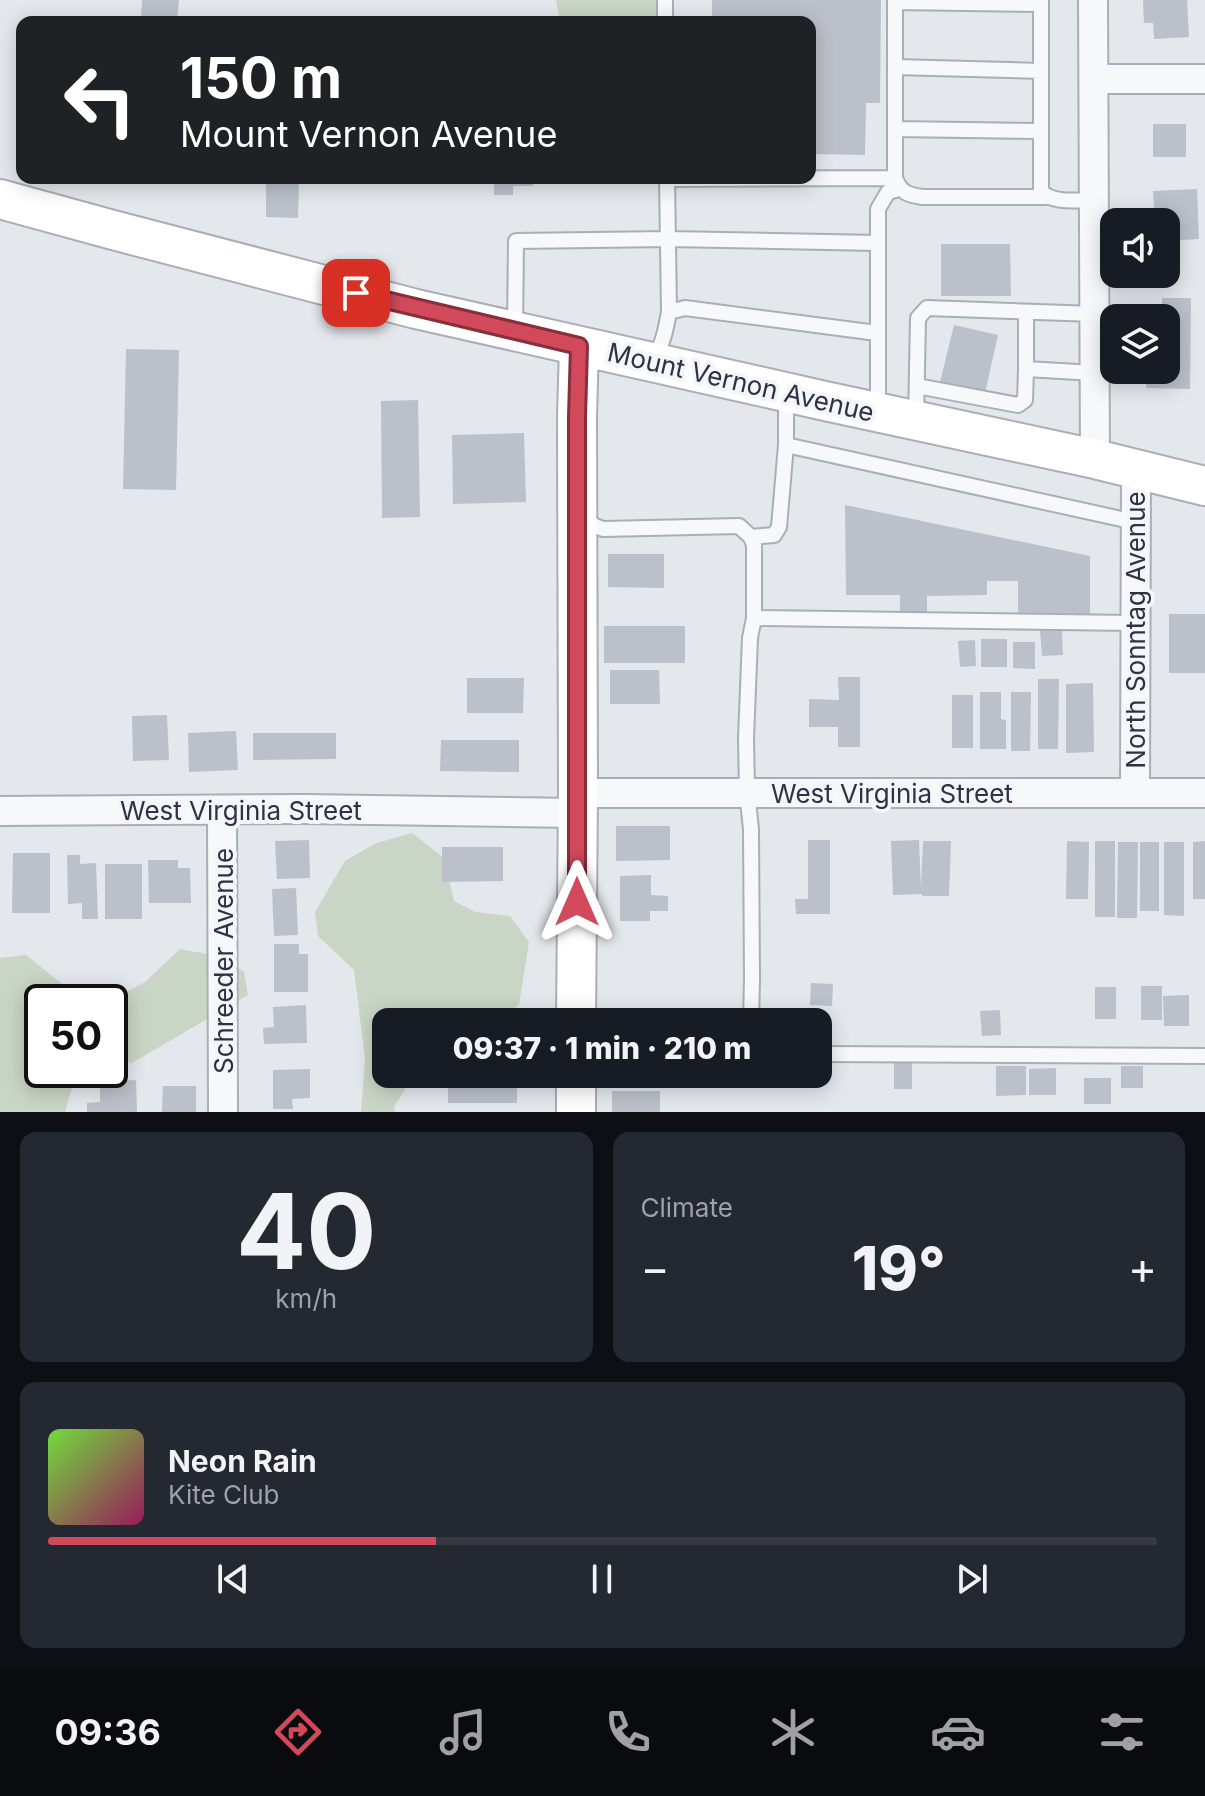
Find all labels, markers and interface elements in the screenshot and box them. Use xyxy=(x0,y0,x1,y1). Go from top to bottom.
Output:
text: 150 m xyxy=(180,44,342,112)
icon: left xyxy=(48,48,152,152)
text: Mount Vernon Avenue xyxy=(180,112,557,156)
map controls xyxy=(1100,208,1180,384)
button: sound xyxy=(1100,208,1180,288)
pin xyxy=(322,259,390,327)
icon: arrive xyxy=(334,271,378,315)
button: layers xyxy=(1100,304,1180,384)
street label: Mount Vernon Avenue xyxy=(605,336,877,428)
street label: North Sonntag Avenue xyxy=(1120,491,1151,769)
street label: West Virginia Street xyxy=(771,778,1013,809)
street label: West Virginia Street xyxy=(120,795,362,826)
street label: Schreeder Avenue xyxy=(208,848,239,1074)
position arrow xyxy=(535,860,619,944)
speed limit sign: 50 xyxy=(24,984,128,1088)
text: 09:37 · 1 min · 210 m xyxy=(453,1030,751,1066)
text: 40 xyxy=(236,1168,376,1294)
text: Climate xyxy=(641,1192,733,1223)
text: 19° xyxy=(852,1232,946,1304)
text: − xyxy=(641,1241,670,1295)
text: + xyxy=(1128,1241,1157,1295)
text: km/h xyxy=(275,1283,337,1314)
text: Neon Rain xyxy=(168,1443,317,1479)
text: Kite Club xyxy=(168,1479,279,1510)
icon: previous xyxy=(211,1557,255,1601)
icon: pause xyxy=(580,1557,624,1601)
icon: next xyxy=(950,1557,994,1601)
icon: directions xyxy=(270,1704,326,1760)
icon: music xyxy=(435,1704,491,1760)
icon: phone xyxy=(600,1704,656,1760)
icon: climate xyxy=(765,1704,821,1760)
icon: car xyxy=(930,1704,986,1760)
icon: filters xyxy=(1094,1704,1150,1760)
text: 09:36 xyxy=(54,1710,161,1754)

